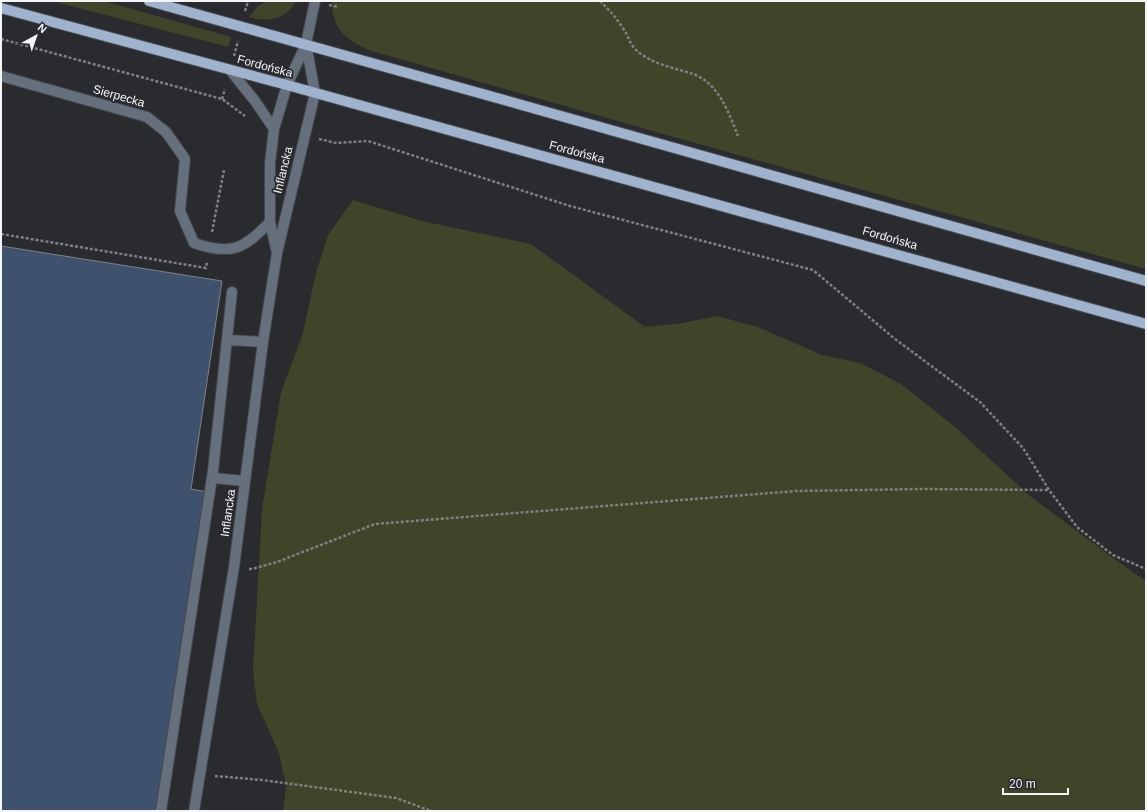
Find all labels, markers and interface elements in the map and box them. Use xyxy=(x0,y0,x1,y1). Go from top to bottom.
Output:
north arrow xyxy=(16,16,56,56)
text: N xyxy=(36,21,49,36)
street label: Fordońska xyxy=(236,52,295,80)
street label: Sierpecka xyxy=(91,82,147,110)
street label: Fordońska xyxy=(548,138,607,166)
street label: Inflancka xyxy=(270,145,296,195)
street label: Fordońska xyxy=(861,223,919,253)
street label: Inflancka xyxy=(218,488,238,538)
scale bar xyxy=(1003,770,1068,796)
text: 20 m xyxy=(1009,777,1036,791)

